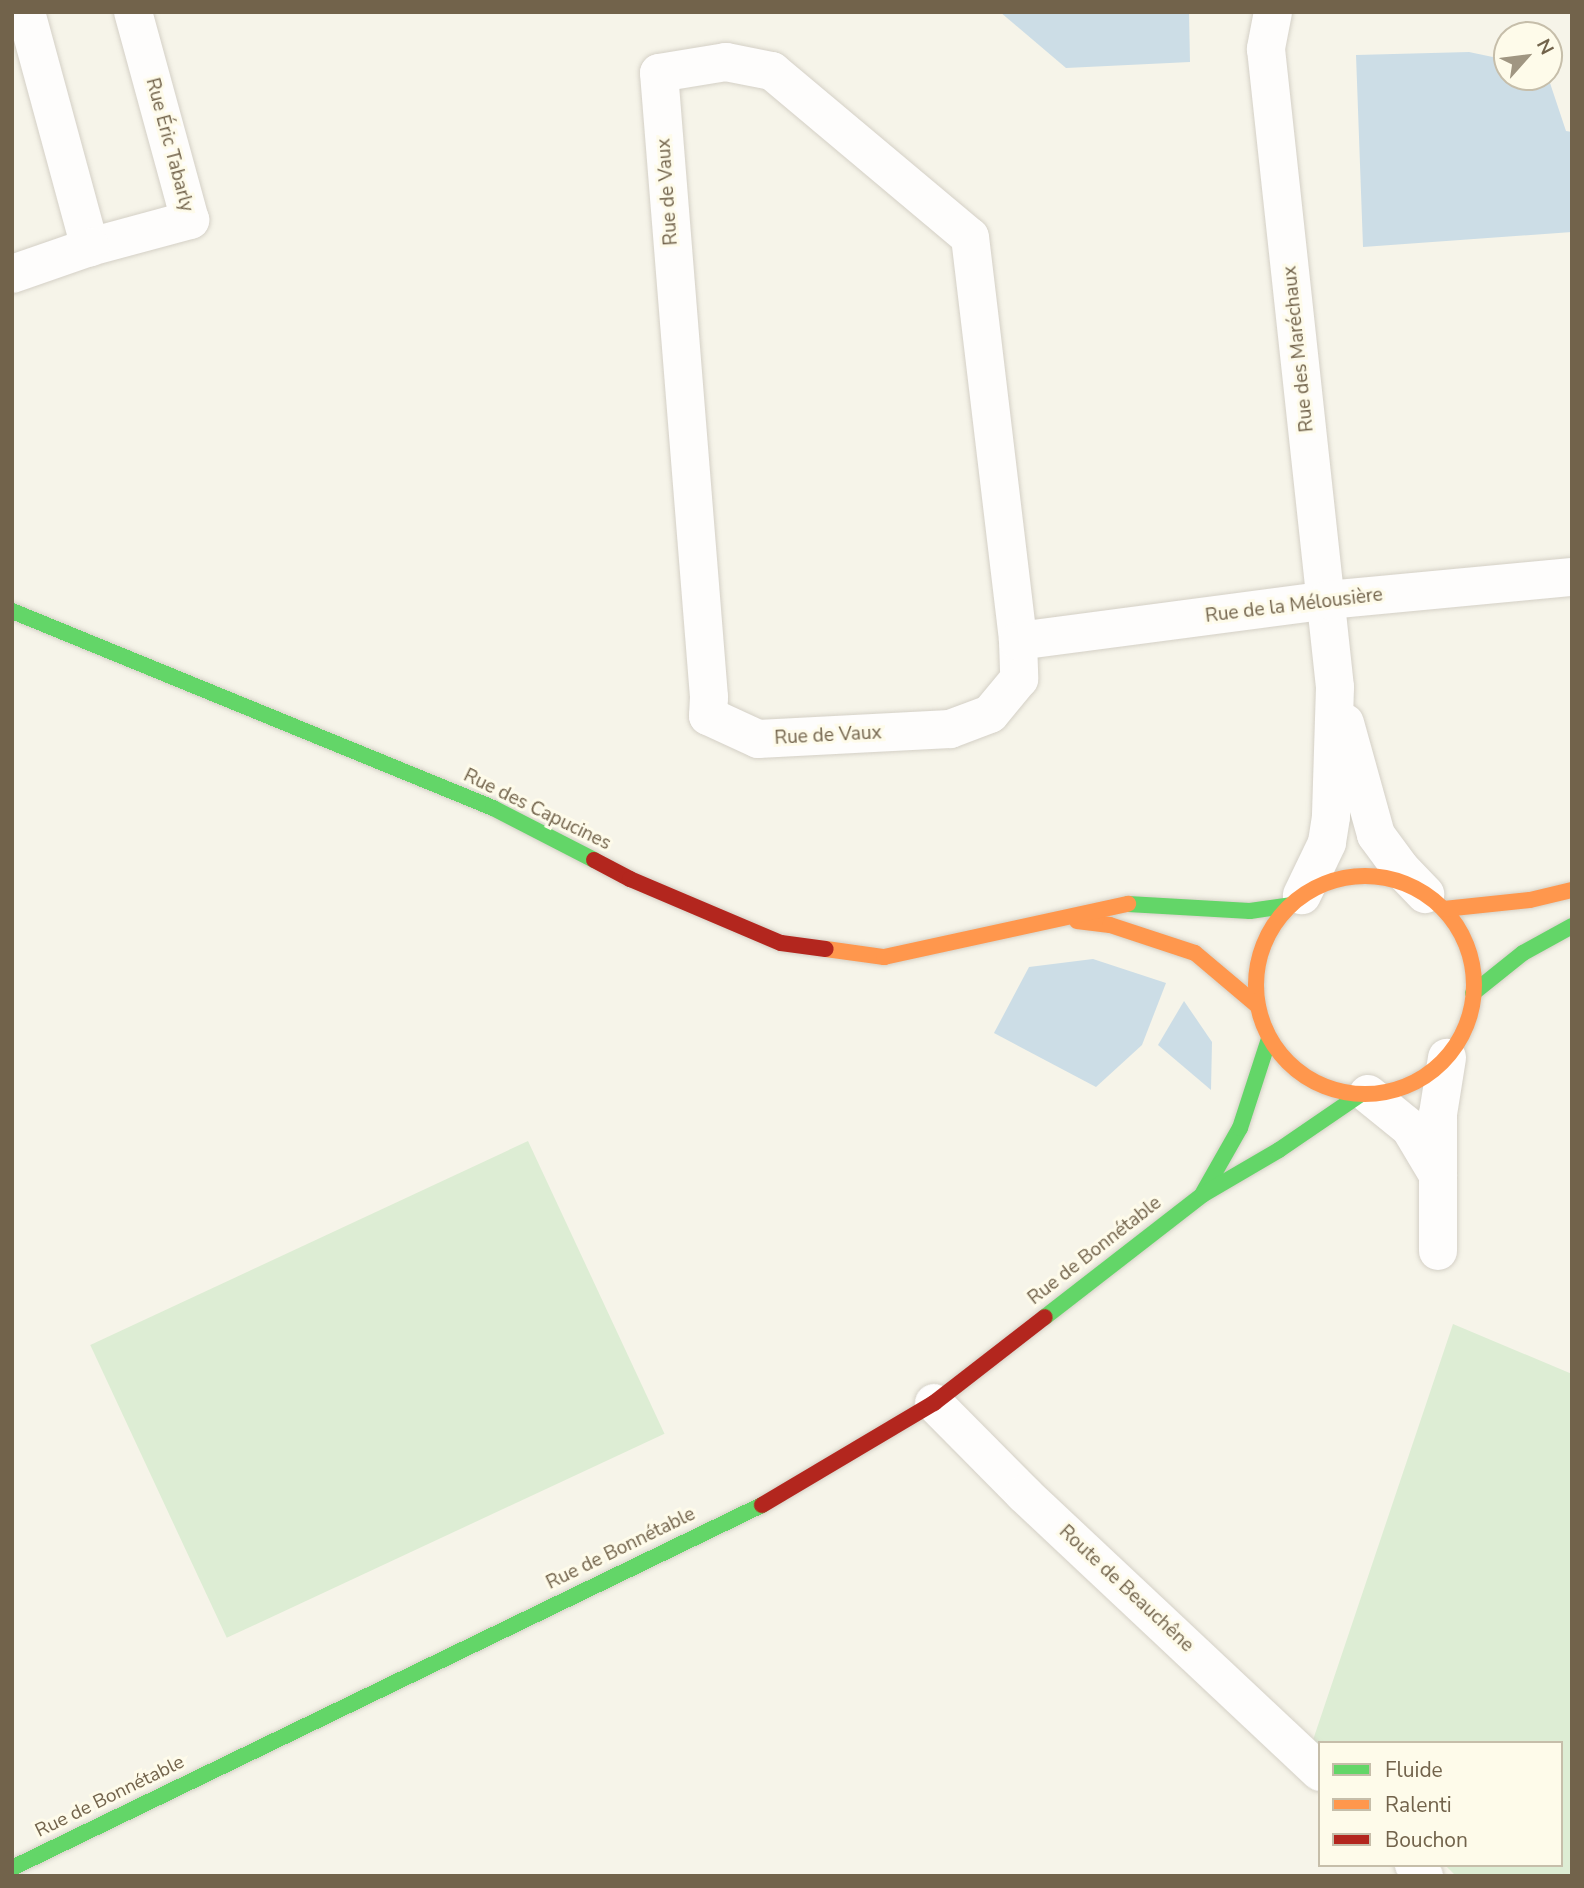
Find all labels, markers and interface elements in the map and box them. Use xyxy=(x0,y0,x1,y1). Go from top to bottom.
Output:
north arrow xyxy=(1493,21,1563,91)
text: N xyxy=(1530,35,1560,59)
street label: Rue Éric Tabarly xyxy=(140,76,198,214)
street label: Rue de Vaux xyxy=(653,138,683,246)
street label: Rue des Maréchaux xyxy=(1279,265,1319,433)
street label: Rue de la Mélousière xyxy=(1204,584,1384,628)
street label: Rue de Vaux xyxy=(774,722,882,750)
street label: Rue des Capucines xyxy=(460,764,614,856)
street label: Rue de Bonnétable xyxy=(1024,1192,1166,1310)
street label: Rue de Bonnétable xyxy=(543,1503,699,1595)
street label: Route de Beauchêne xyxy=(1054,1521,1198,1657)
legend xyxy=(1318,1741,1563,1867)
street label: Rue de Bonnétable xyxy=(32,1751,188,1843)
text: Fluide xyxy=(1385,1756,1443,1784)
text: Ralenti xyxy=(1385,1791,1452,1819)
text: Bouchon xyxy=(1385,1826,1468,1854)

